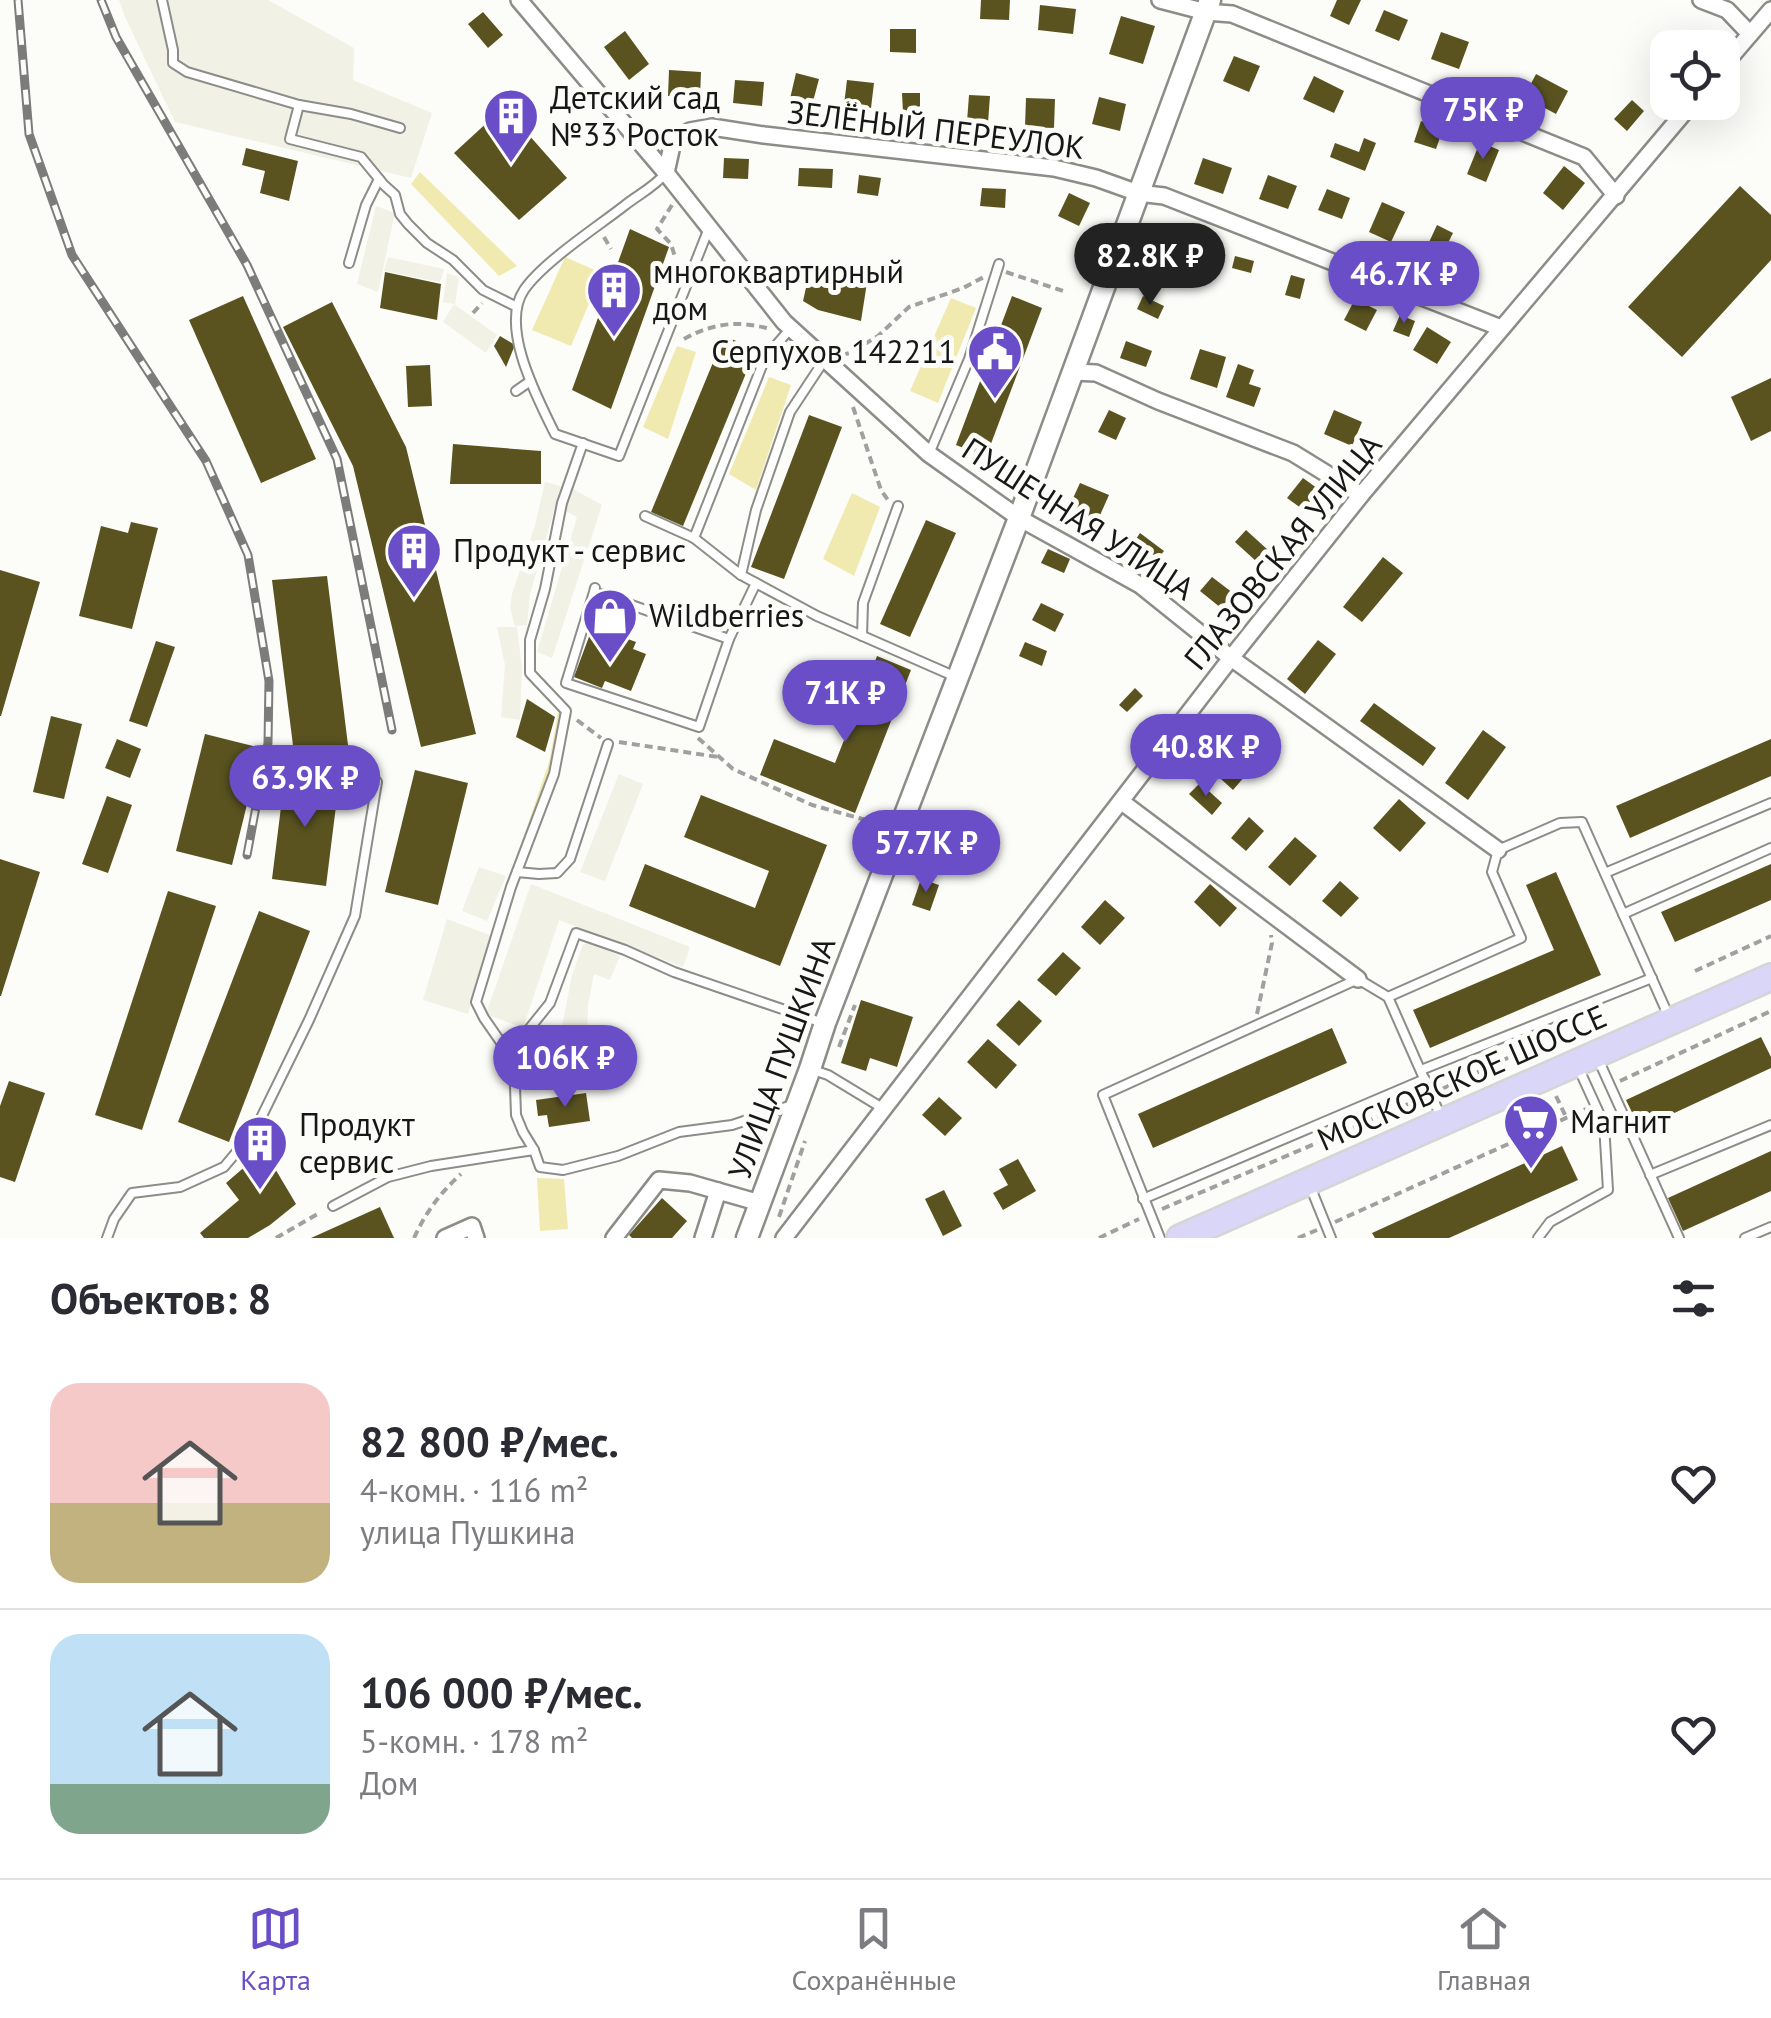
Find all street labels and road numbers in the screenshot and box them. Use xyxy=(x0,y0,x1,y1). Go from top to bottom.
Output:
street label: ЗЕЛЁНЫЙ ПЕРЕУЛОК xyxy=(785,90,1087,168)
street label: ГЛАЗОВСКАЯ УЛИЦА xyxy=(1174,425,1391,678)
street label: ПУШЕЧНАЯ УЛИЦА xyxy=(954,427,1203,609)
street label: УЛИЦА ПУШКИНА xyxy=(718,930,844,1185)
street label: МОСКОВСКОЕ ШОССЕ xyxy=(1310,994,1613,1160)

